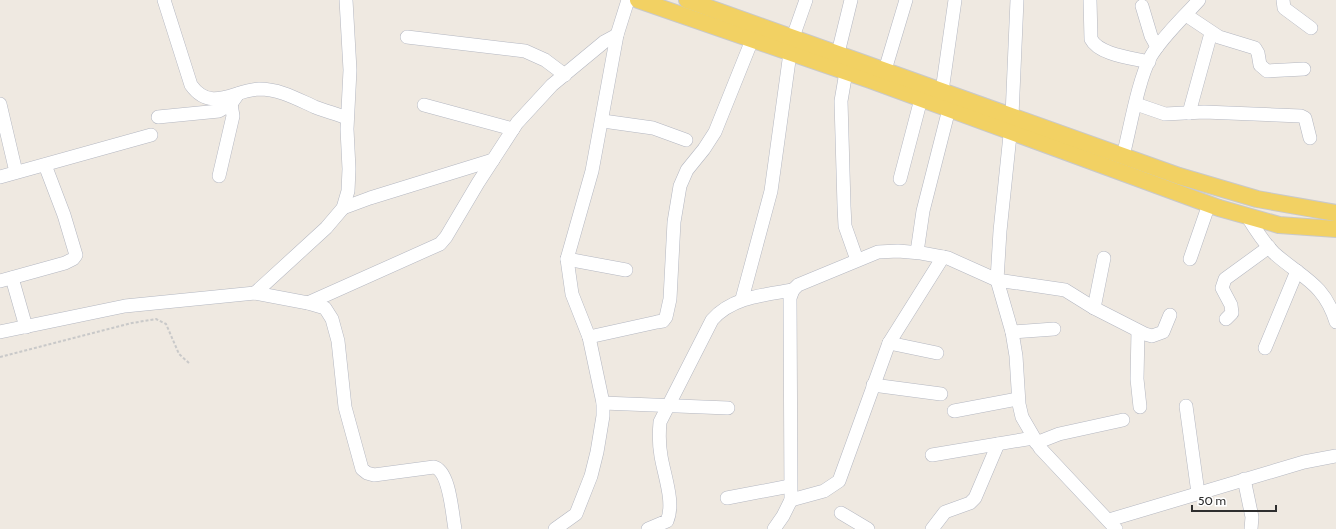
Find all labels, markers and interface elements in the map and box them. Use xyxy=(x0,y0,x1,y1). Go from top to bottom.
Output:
scale bar xyxy=(1192,487,1276,513)
text: 50 m xyxy=(1198,493,1226,508)

